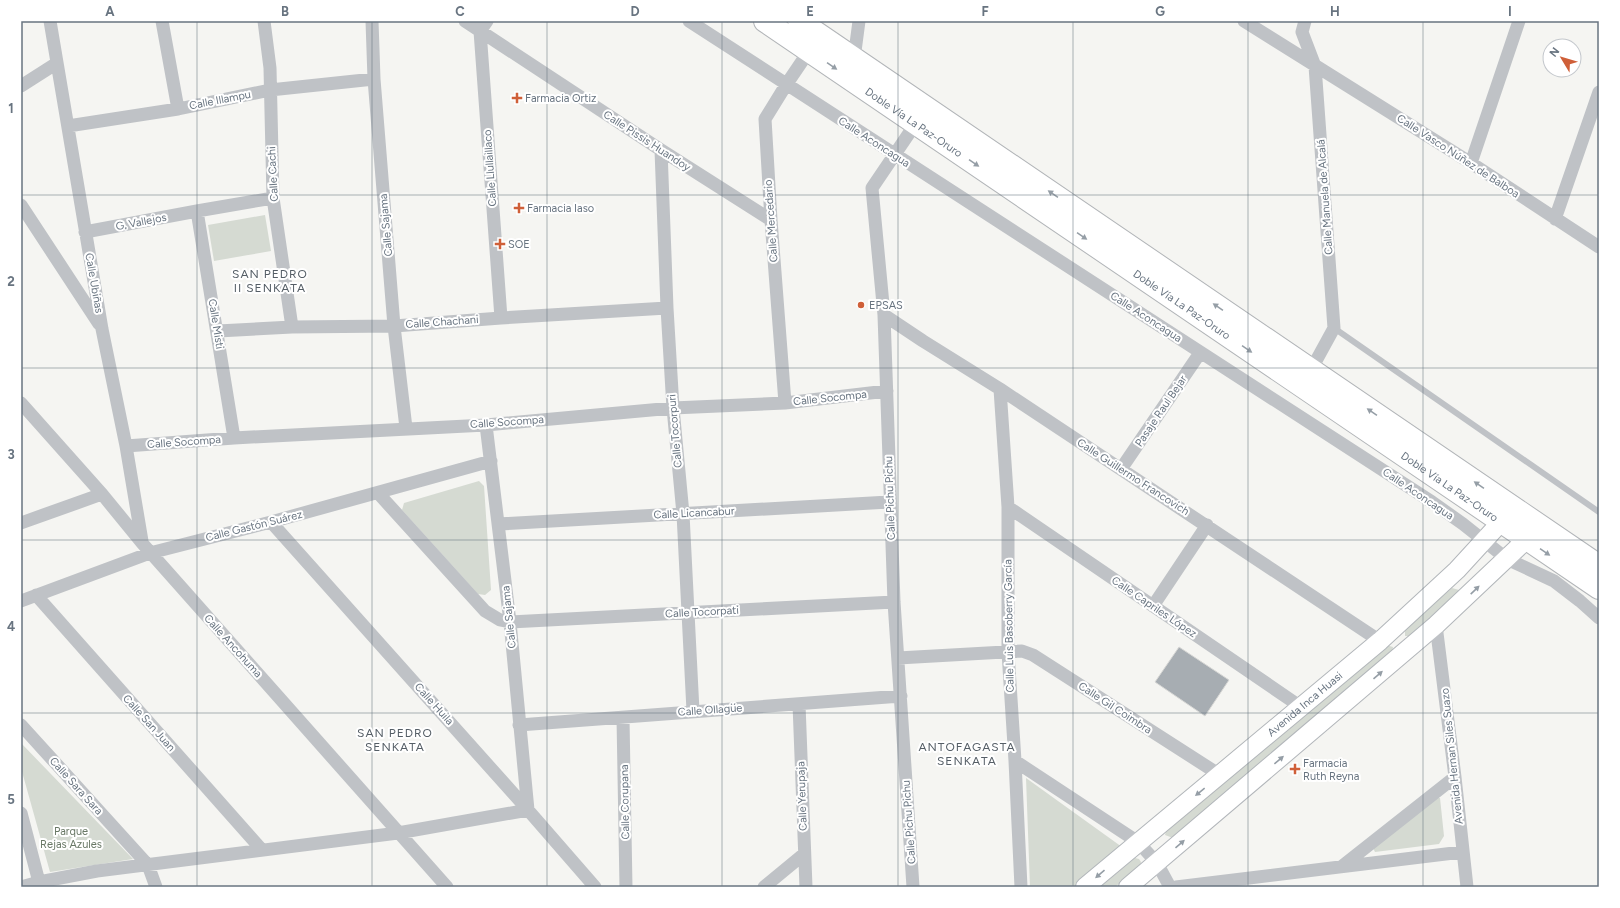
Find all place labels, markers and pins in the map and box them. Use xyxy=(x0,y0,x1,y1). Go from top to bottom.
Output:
place label: Farmacia Ortiz xyxy=(525,92,596,105)
marker: Farmacia Ortiz xyxy=(512,93,522,103)
place label: Farmacia Iaso xyxy=(527,202,594,215)
marker: Farmacia Iaso xyxy=(514,203,524,213)
place label: SOE xyxy=(508,238,530,251)
marker: SOE xyxy=(495,239,505,249)
place label: EPSAS xyxy=(869,299,903,312)
marker: EPSAS xyxy=(856,300,866,310)
place label: Farmacia Ruth Reyna xyxy=(1303,757,1359,783)
marker: Farmacia Ruth Reyna xyxy=(1290,764,1300,774)

